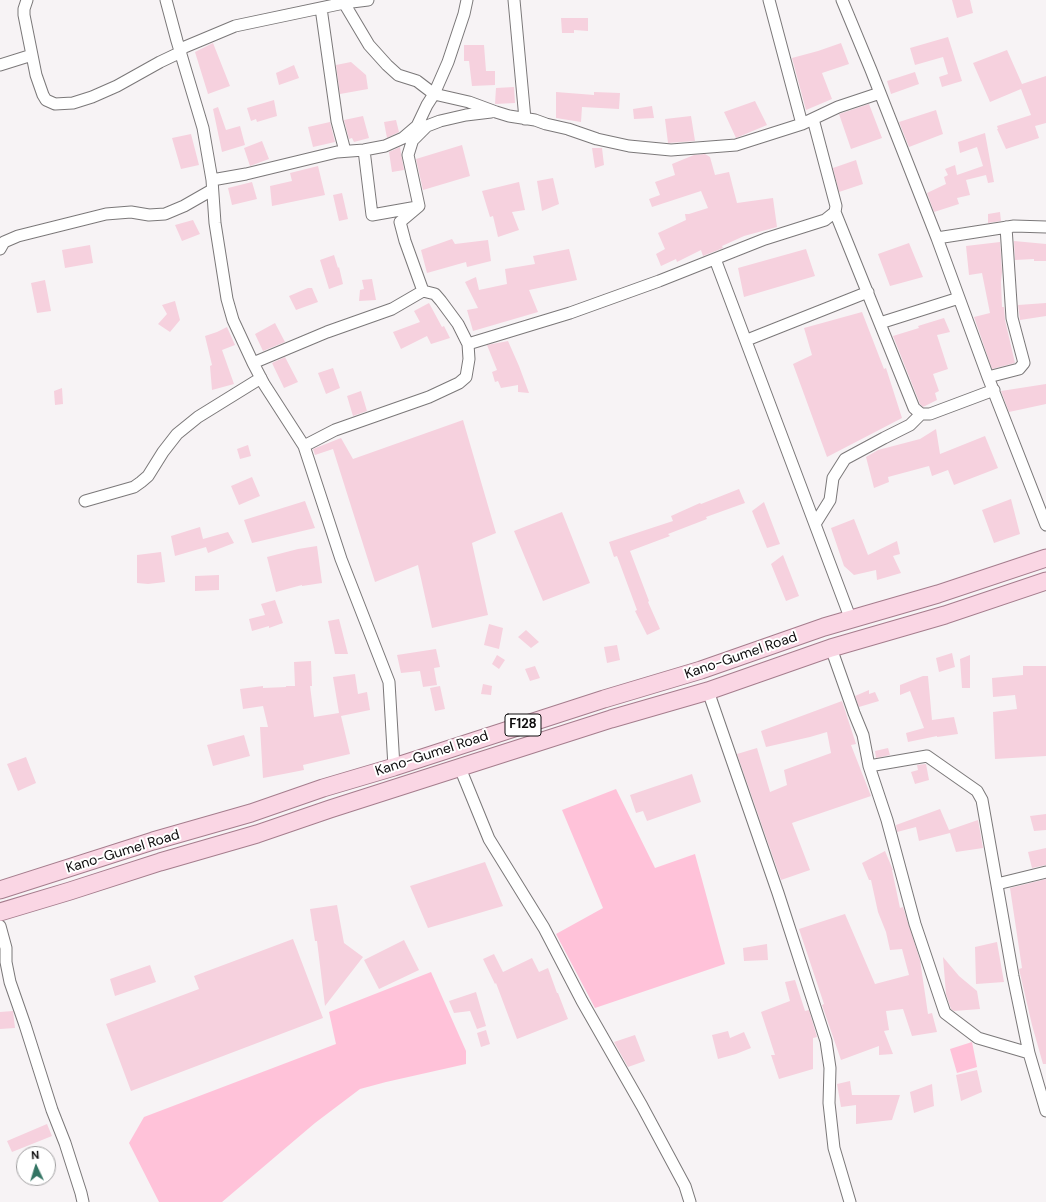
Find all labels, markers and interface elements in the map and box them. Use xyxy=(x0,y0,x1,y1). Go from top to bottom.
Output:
street label: Kano-Gumel Road xyxy=(683,629,799,683)
road number: F128 xyxy=(505,714,541,736)
street label: Kano-Gumel Road xyxy=(373,728,491,780)
street label: Kano-Gumel Road xyxy=(64,827,182,877)
north arrow xyxy=(16,1146,56,1186)
text: N xyxy=(31,1148,40,1162)

